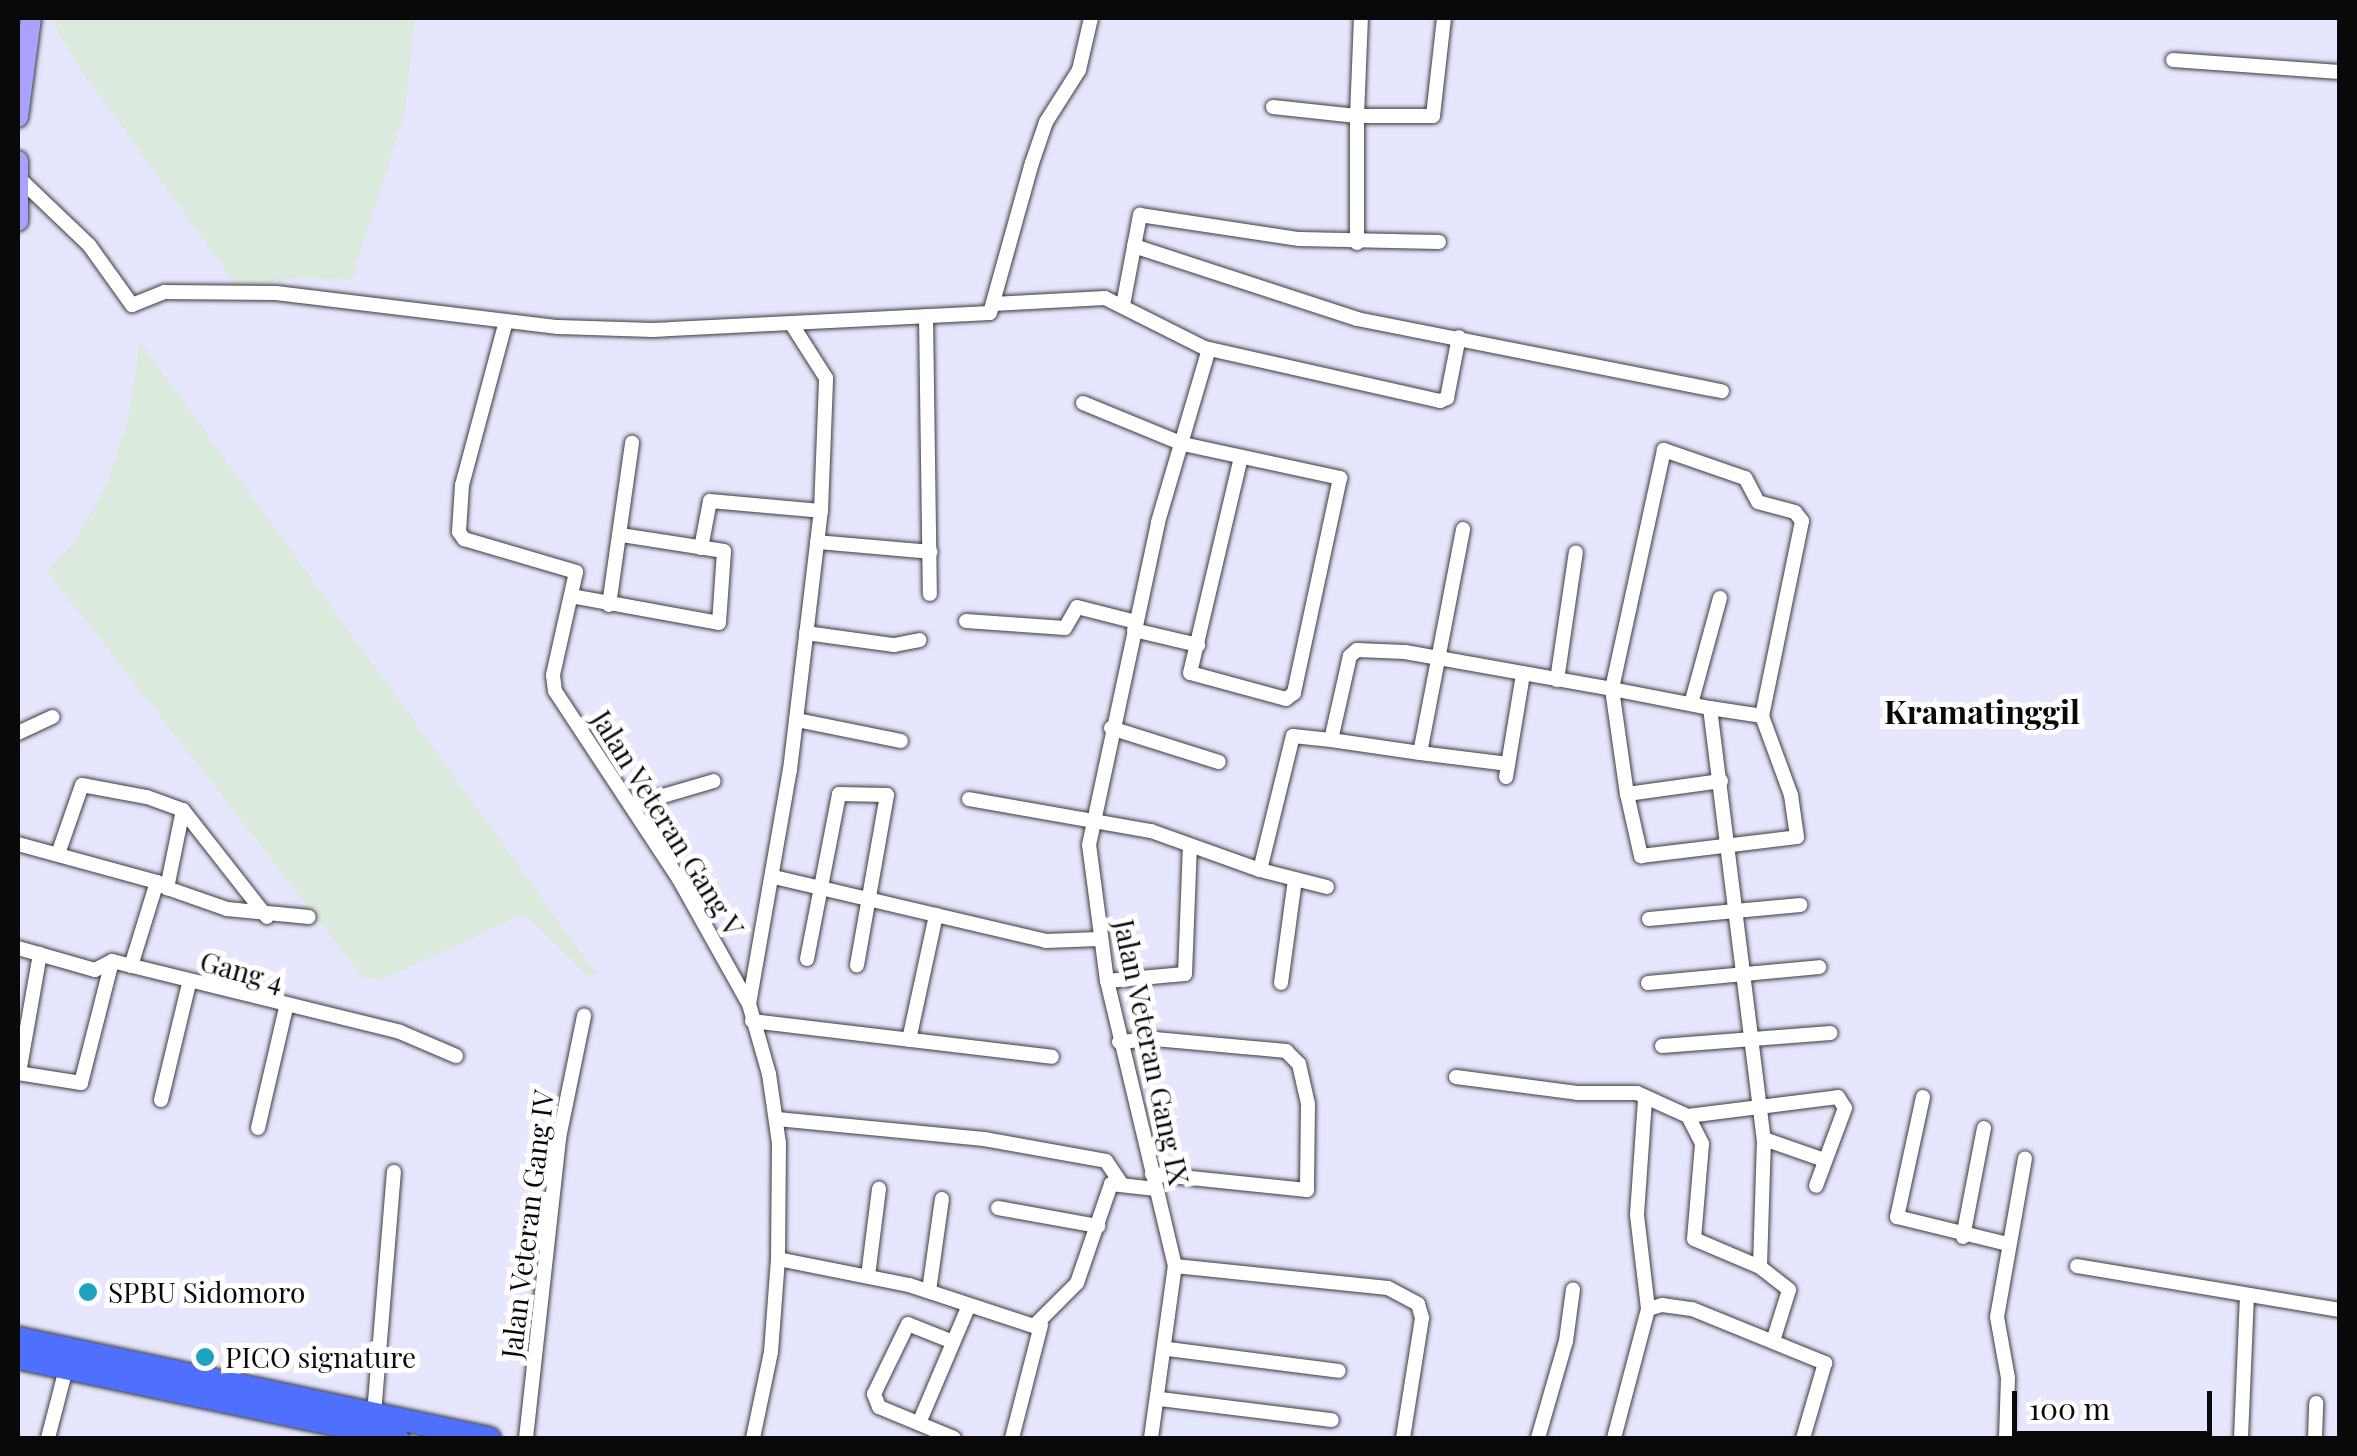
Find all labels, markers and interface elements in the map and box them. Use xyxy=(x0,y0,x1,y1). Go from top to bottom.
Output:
district label: Kramatinggil xyxy=(1884,692,2080,730)
street label: Jalan Veteran Gang V xyxy=(584,703,752,943)
street label: Jalan Veteran Gang IX xyxy=(1107,916,1197,1188)
street label: Gang 4 xyxy=(196,944,288,998)
street label: Jalan Veteran Gang IV xyxy=(494,1087,560,1361)
place label: SPBU Sidomoro xyxy=(108,1275,305,1309)
marker: SPBU Sidomoro xyxy=(77,1281,99,1303)
place label: PICO signature xyxy=(225,1340,416,1374)
marker: PICO signature xyxy=(194,1346,216,1368)
scale bar xyxy=(2017,1371,2217,1433)
text: 100 m xyxy=(2029,1388,2110,1428)

